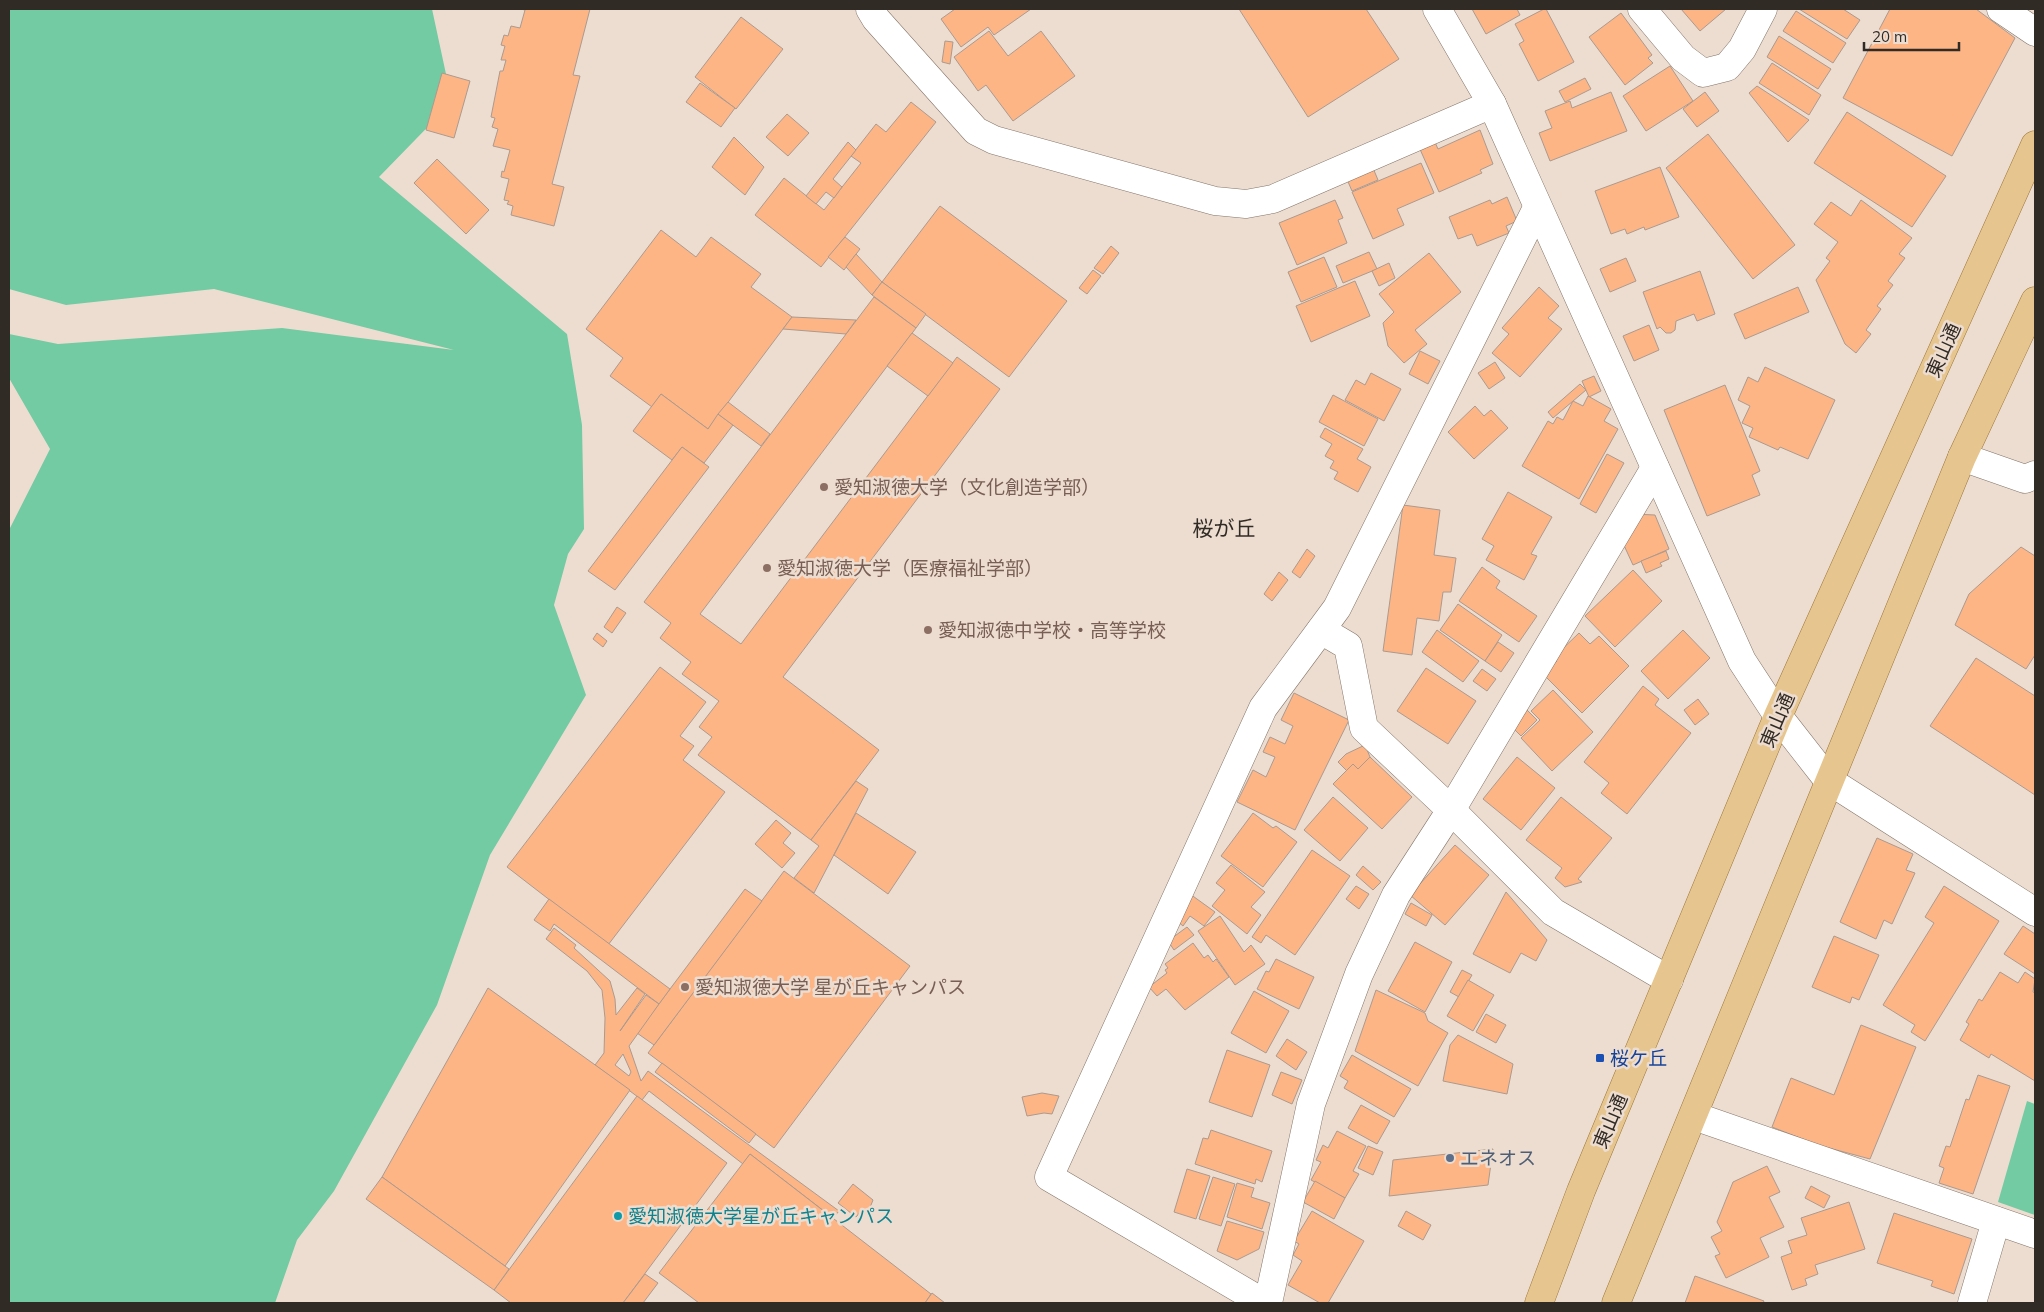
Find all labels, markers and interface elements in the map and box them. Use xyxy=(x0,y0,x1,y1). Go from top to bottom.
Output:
scale bar xyxy=(1864,20,1959,52)
text: 20 m xyxy=(1872,27,1907,46)
street label: 東山通 xyxy=(1920,319,1966,381)
place label: 愛知淑徳大学（文化創造学部） xyxy=(834,475,1100,499)
marker: 愛知淑徳大学（文化創造学部） xyxy=(818,481,830,493)
district label: 桜が丘 xyxy=(1193,515,1256,541)
place label: 愛知淑徳大学（医療福祉学部） xyxy=(777,556,1043,580)
marker: 愛知淑徳大学（医療福祉学部） xyxy=(761,562,773,574)
place label: 愛知淑徳中学校・高等学校 xyxy=(938,618,1166,642)
marker: 愛知淑徳中学校・高等学校 xyxy=(922,624,934,636)
street label: 東山通 xyxy=(1755,689,1799,751)
place label: 愛知淑徳大学 星が丘キャンパス xyxy=(695,975,966,999)
marker: 愛知淑徳大学 星が丘キャンパス xyxy=(679,981,691,993)
place label: 桜ケ丘 xyxy=(1610,1046,1667,1070)
marker: 桜ケ丘 xyxy=(1594,1052,1606,1064)
street label: 東山通 xyxy=(1588,1090,1632,1152)
place label: エネオス xyxy=(1460,1146,1536,1170)
marker: エネオス xyxy=(1444,1152,1456,1164)
place label: 愛知淑徳大学星が丘キャンパス xyxy=(628,1204,894,1228)
marker: 愛知淑徳大学星が丘キャンパス xyxy=(612,1210,624,1222)

